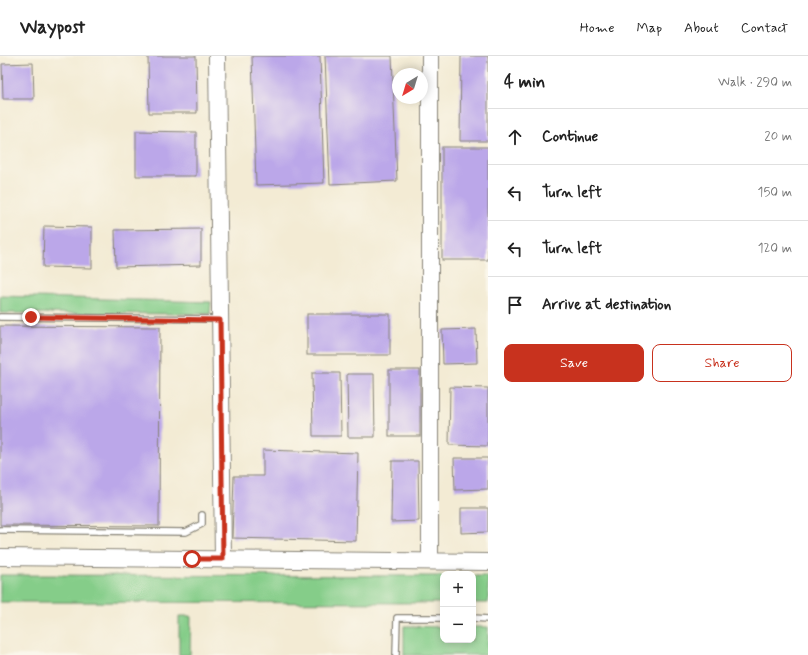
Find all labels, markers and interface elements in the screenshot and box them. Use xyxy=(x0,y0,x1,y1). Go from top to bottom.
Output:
text: Waypost xyxy=(20,15,85,40)
text: Home xyxy=(580,19,614,37)
text: Map xyxy=(636,19,662,37)
text: About xyxy=(684,19,719,37)
text: Contact xyxy=(741,19,788,37)
north arrow xyxy=(392,68,428,104)
text: 4 min xyxy=(504,71,545,93)
text: Walk · 290 m xyxy=(718,74,792,91)
icon: ahead xyxy=(504,126,526,148)
text: Continue xyxy=(542,127,598,147)
text: 20 m xyxy=(764,128,792,145)
icon: left xyxy=(504,182,526,204)
text: Turn left xyxy=(542,183,602,203)
text: 150 m xyxy=(758,184,792,201)
icon: left xyxy=(504,238,526,260)
text: Turn left xyxy=(542,239,602,259)
text: 120 m xyxy=(758,240,792,257)
icon: arrive xyxy=(504,294,526,316)
text: Arrive at destination xyxy=(542,295,671,315)
route end xyxy=(22,308,40,326)
button: Save xyxy=(504,344,644,382)
button: Share xyxy=(652,344,792,382)
route start xyxy=(183,550,201,568)
map controls xyxy=(440,571,476,643)
button: + xyxy=(440,571,476,607)
button: − xyxy=(440,607,476,643)

